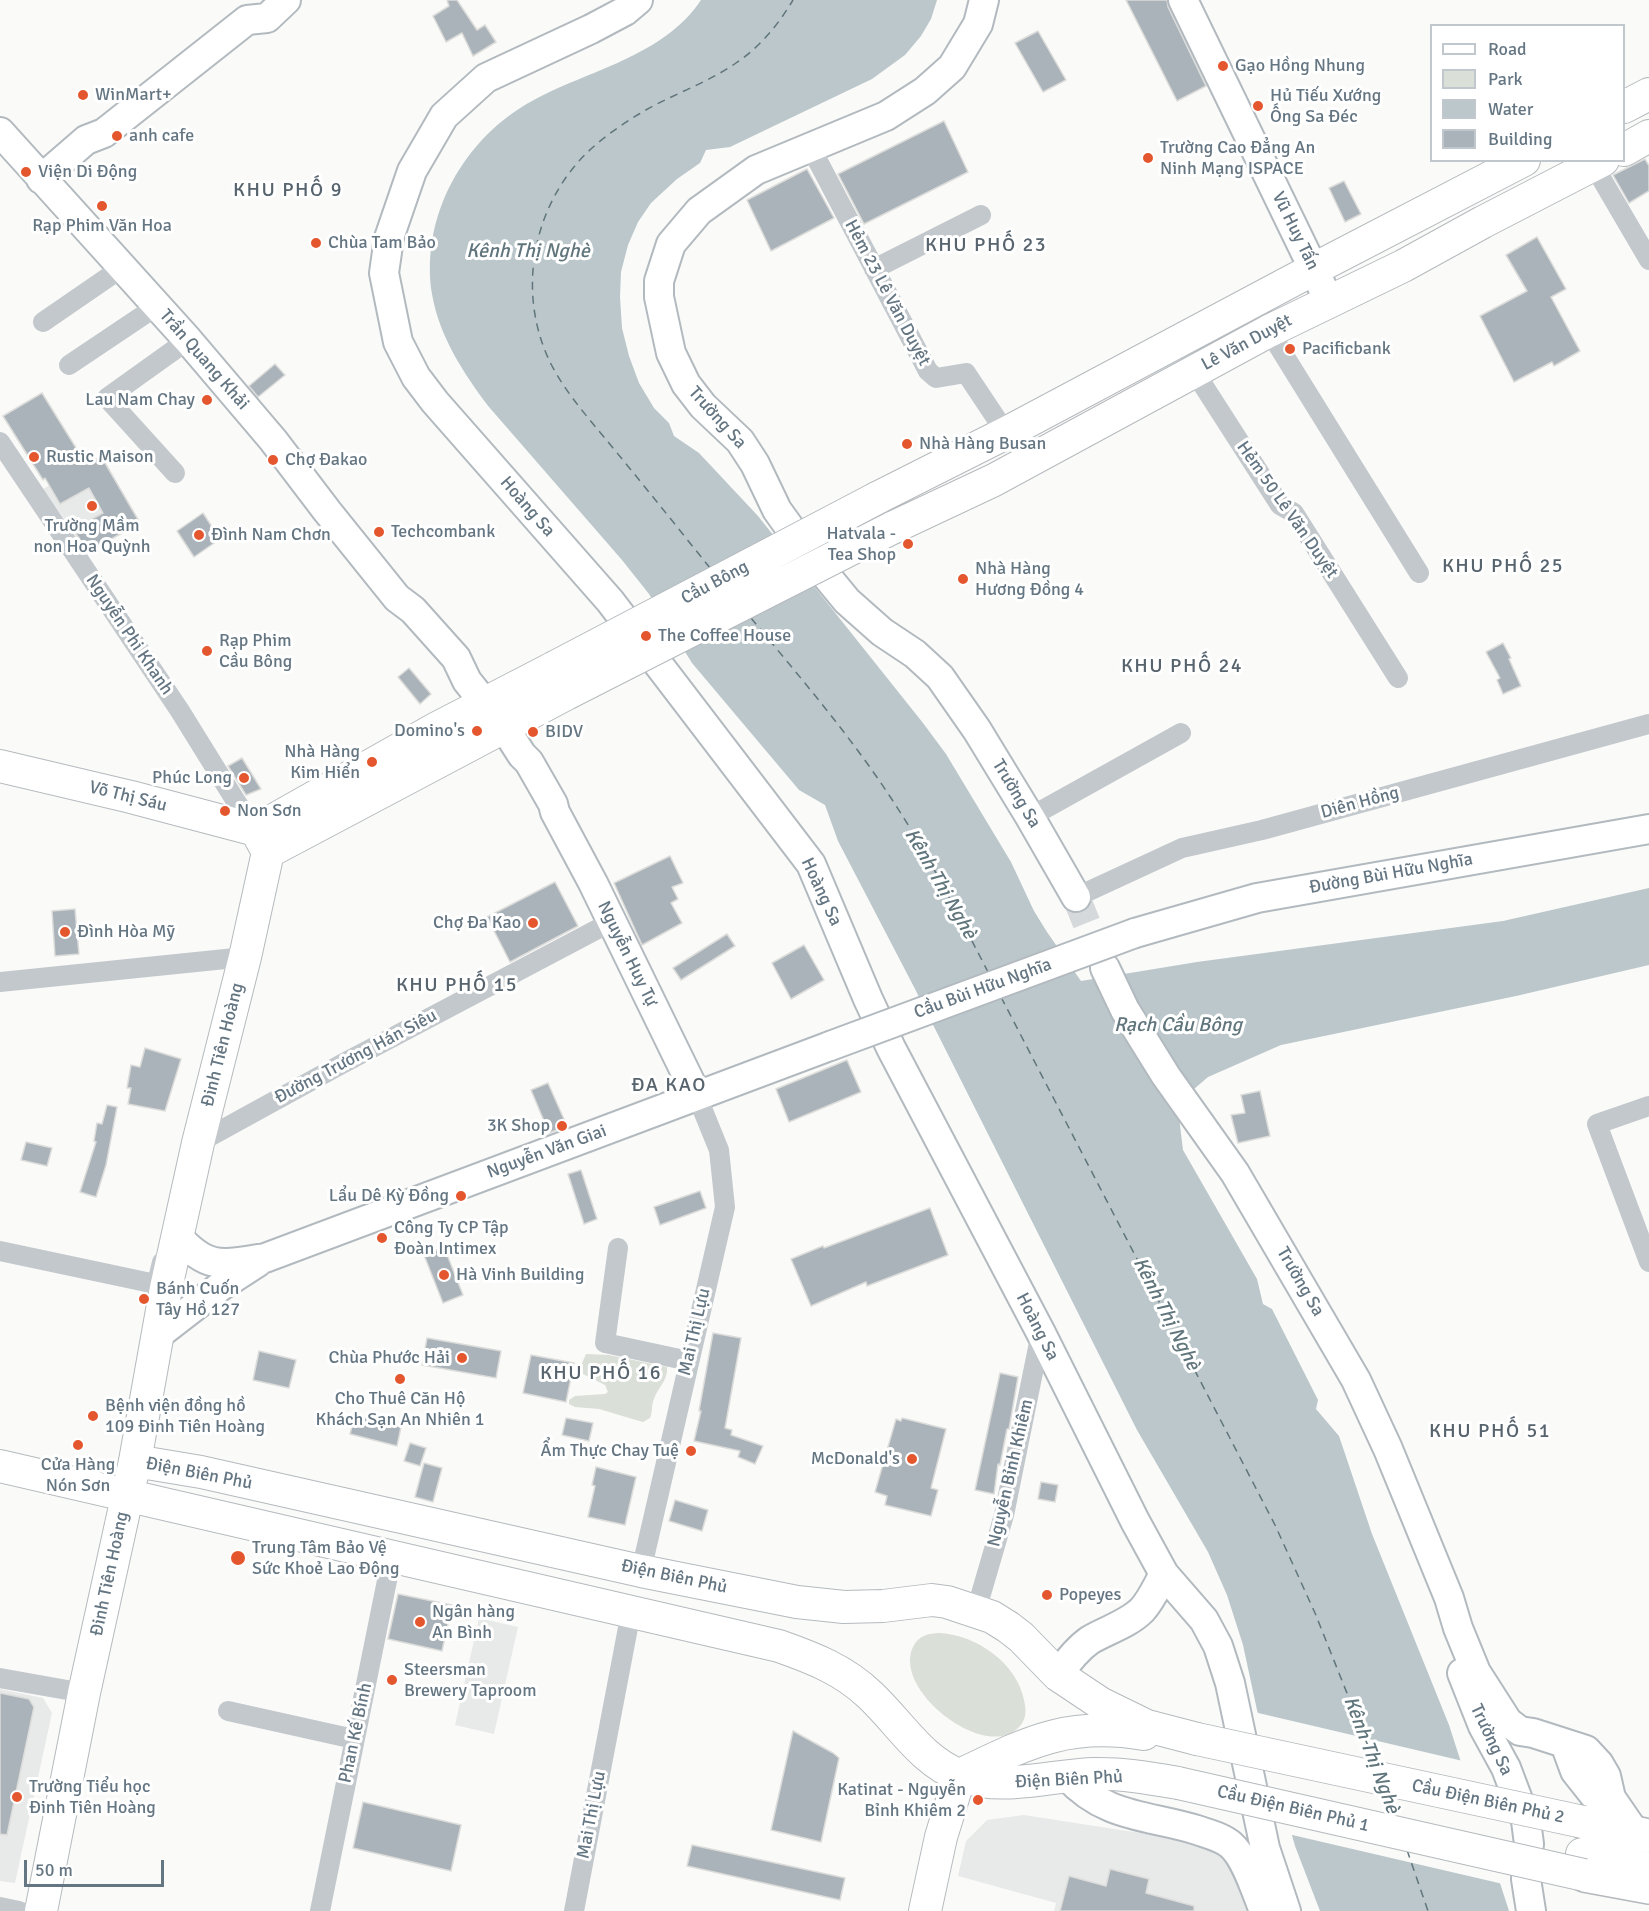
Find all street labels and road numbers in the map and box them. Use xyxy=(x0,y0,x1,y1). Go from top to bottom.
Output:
street label: Vũ Huy Tấn xyxy=(1267,188,1323,274)
street label: Hẻm 23 Lê Văn Duyệt xyxy=(839,216,935,370)
street label: Trần Quang Khải xyxy=(155,305,253,415)
street label: Lê Văn Duyệt xyxy=(1198,310,1296,376)
street label: Trường Sa xyxy=(683,382,751,454)
street label: Hẻm 50 Lê Văn Duyệt xyxy=(1232,437,1342,583)
street label: Hoàng Sa xyxy=(495,472,559,542)
street label: Cầu Bông xyxy=(678,556,752,610)
street label: Nguyễn Phi Khanh xyxy=(81,571,177,699)
street label: Trường Sa xyxy=(987,756,1045,832)
street label: Võ Thị Sáu xyxy=(87,777,169,817)
street label: Diên Hồng xyxy=(1318,782,1402,824)
street label: Đường Bùi Hữu Nghĩa xyxy=(1308,849,1474,899)
street label: Hoàng Sa xyxy=(796,854,846,930)
street label: Nguyễn Huy Tự xyxy=(592,898,662,1010)
street label: Cầu Bùi Hữu Nghĩa xyxy=(911,954,1055,1024)
street label: Đinh Tiên Hoàng xyxy=(197,981,249,1109)
street label: Đường Trương Hán Siêu xyxy=(271,1005,441,1109)
street label: Nguyễn Văn Giai xyxy=(484,1120,610,1184)
street label: Trường Sa xyxy=(1272,1244,1328,1320)
street label: Mai Thị Lựu xyxy=(674,1286,716,1378)
street label: Hoàng Sa xyxy=(1011,1290,1063,1364)
street label: Nguyễn Bỉnh Khiêm xyxy=(984,1397,1038,1549)
street label: Ðiện Biên Phủ xyxy=(144,1453,254,1495)
street label: Đinh Tiên Hoàng xyxy=(86,1510,134,1638)
street label: Ðiện Biên Phủ xyxy=(619,1555,729,1599)
street label: Phan Kế Bính xyxy=(335,1681,377,1785)
street label: Trường Sa xyxy=(1465,1701,1517,1779)
street label: Điện Biên Phủ xyxy=(1014,1766,1124,1794)
street label: Mai Thị Lựu xyxy=(573,1769,611,1861)
street label: Cầu Điện Biên Phủ 2 xyxy=(1410,1775,1566,1829)
street label: Cầu Điện Biên Phủ 1 xyxy=(1215,1781,1371,1837)

